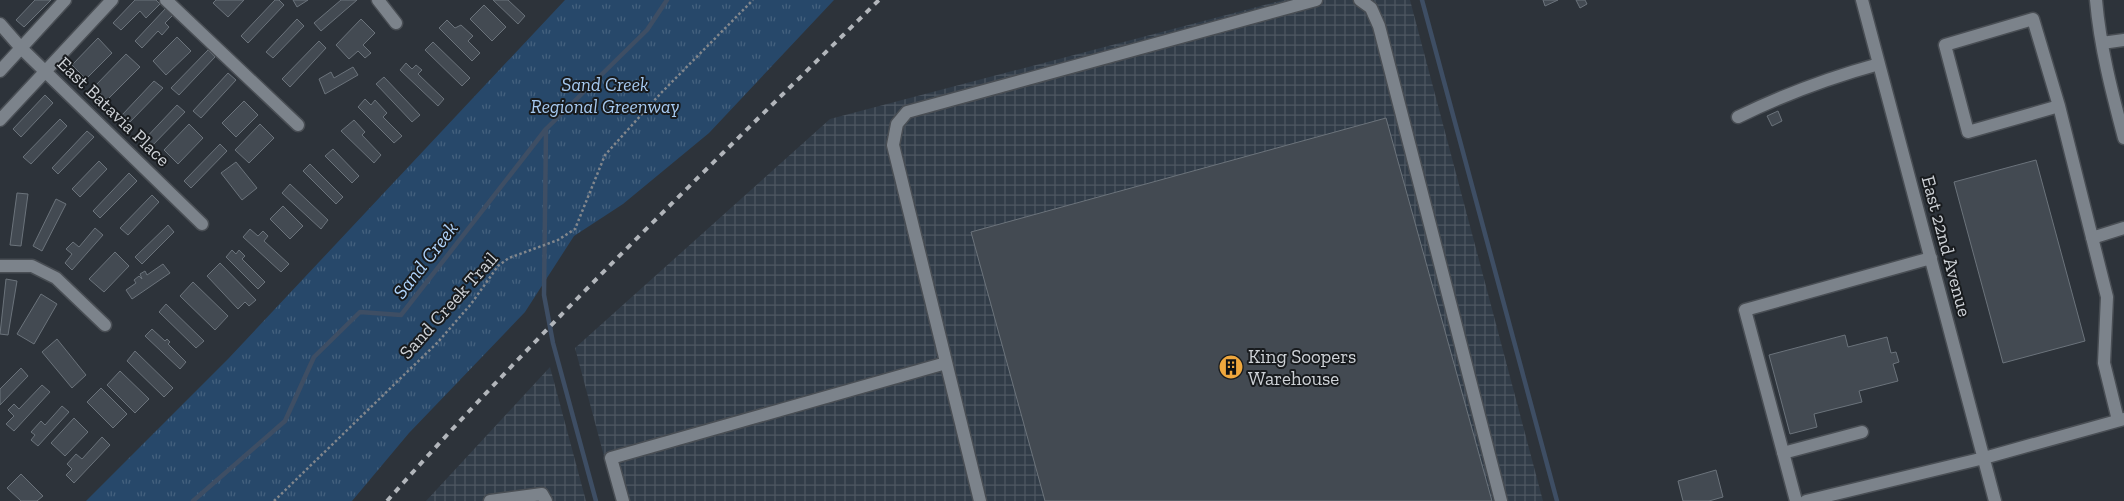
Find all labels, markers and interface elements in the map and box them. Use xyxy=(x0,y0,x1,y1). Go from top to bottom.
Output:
street label: East Batavia Place xyxy=(52,52,175,171)
park label: Sand Creek Regional Greenway xyxy=(531,73,680,118)
street label: East 22nd Avenue xyxy=(1917,173,1976,319)
water label: Sand Creek xyxy=(387,217,463,303)
street label: Sand Creek Trail xyxy=(394,247,502,364)
place label: King Soopers Warehouse xyxy=(1248,345,1356,390)
building icon: King Soopers Warehouse xyxy=(1218,354,1244,380)

